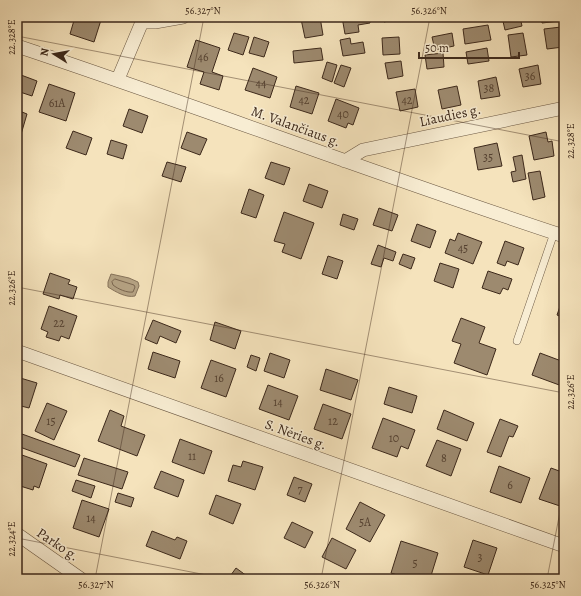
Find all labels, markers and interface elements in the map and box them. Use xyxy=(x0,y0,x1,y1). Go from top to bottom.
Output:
text: 56.327°N xyxy=(185,4,221,17)
text: 56.326°N xyxy=(411,4,447,17)
text: 22.328°E xyxy=(5,19,18,55)
north arrow xyxy=(34,34,74,74)
scale bar xyxy=(419,34,519,60)
text: 50 m xyxy=(425,40,449,56)
text: N xyxy=(37,47,53,58)
house number: 46 xyxy=(198,49,209,65)
house number: 36 xyxy=(525,68,536,84)
house number: 44 xyxy=(256,75,267,91)
house number: 38 xyxy=(484,80,495,96)
house number: 42 xyxy=(298,92,310,108)
house number: 42 xyxy=(401,92,413,108)
house number: 61A xyxy=(49,95,66,111)
street label: Liaudies g. xyxy=(418,100,483,131)
street label: M. Valančiaus g. xyxy=(248,101,343,151)
house number: 40 xyxy=(337,106,349,122)
text: 22.328°E xyxy=(564,123,577,159)
house number: 35 xyxy=(483,149,493,165)
house number: 45 xyxy=(458,240,468,256)
text: 22.326°E xyxy=(5,270,18,306)
house number: 22 xyxy=(53,315,65,331)
house number: 16 xyxy=(214,370,224,386)
text: 22.326°E xyxy=(564,374,577,410)
house number: 14 xyxy=(273,394,283,410)
house number: 15 xyxy=(46,413,56,429)
house number: 12 xyxy=(328,413,338,429)
street label: S. Nėries g. xyxy=(262,414,329,454)
house number: 10 xyxy=(389,430,399,446)
house number: 11 xyxy=(188,448,196,464)
house number: 8 xyxy=(441,450,447,466)
house number: 6 xyxy=(507,477,513,493)
house number: 7 xyxy=(297,481,303,497)
house number: 14 xyxy=(86,510,96,526)
house number: 5A xyxy=(359,514,372,530)
text: 22.324°E xyxy=(5,521,18,556)
street label: Parko g. xyxy=(33,523,83,565)
house number: 3 xyxy=(478,549,483,565)
house number: 5 xyxy=(412,555,418,571)
text: 56.327°N xyxy=(78,578,114,591)
text: 56.326°N xyxy=(304,578,340,591)
text: 56.325°N xyxy=(530,578,566,591)

